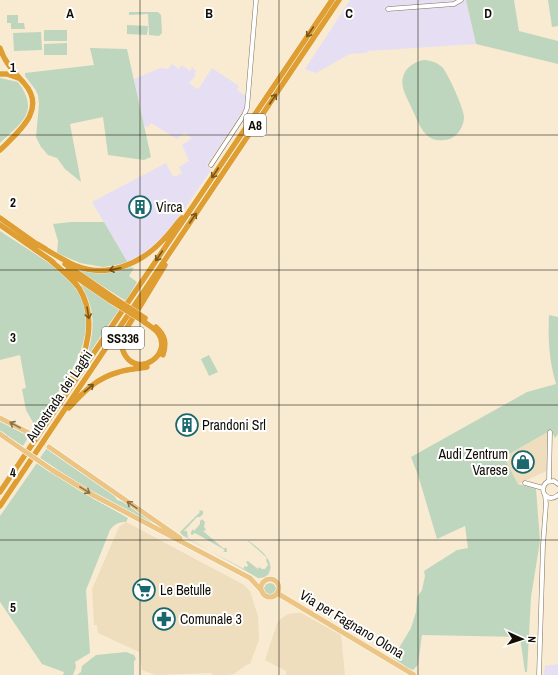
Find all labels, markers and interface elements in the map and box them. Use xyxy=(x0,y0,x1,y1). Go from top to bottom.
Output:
text: A xyxy=(66,5,74,22)
text: B xyxy=(205,5,213,22)
text: C xyxy=(345,5,353,22)
text: D xyxy=(484,5,492,22)
one-way arrow xyxy=(306,26,314,37)
text: 1 xyxy=(10,59,16,76)
one-way arrow xyxy=(269,94,277,105)
road number: A8 xyxy=(244,114,266,136)
one-way arrow xyxy=(211,167,219,178)
text: 2 xyxy=(10,194,16,211)
building icon: Virca xyxy=(127,194,153,220)
place label: Virca xyxy=(156,198,183,216)
one-way arrow xyxy=(189,213,197,224)
one-way arrow xyxy=(155,251,163,262)
one-way arrow xyxy=(109,266,122,274)
one-way arrow xyxy=(84,306,92,319)
road number: SS336 xyxy=(102,327,144,349)
text: 3 xyxy=(10,329,16,346)
street label: Autostrada dei Laghi xyxy=(21,347,96,446)
one-way arrow xyxy=(83,383,94,392)
building icon: Prandoni Srl xyxy=(174,412,200,438)
place label: Prandoni Srl xyxy=(202,416,266,434)
one-way arrow xyxy=(9,420,21,428)
place label: Audi Zentrum Varese xyxy=(437,445,508,479)
shop icon: Audi Zentrum Varese xyxy=(510,449,536,475)
text: 4 xyxy=(10,464,16,481)
one-way arrow xyxy=(79,486,90,494)
one-way arrow xyxy=(127,501,138,509)
supermarket icon: Le Betulle xyxy=(131,577,157,603)
place label: Le Betulle xyxy=(160,581,211,599)
street label: Via per Fagnano Olona xyxy=(297,586,408,663)
text: 5 xyxy=(10,599,16,616)
pharmacy icon: Comunale 3 xyxy=(151,606,177,632)
place label: Comunale 3 xyxy=(180,610,242,628)
north arrow xyxy=(502,619,542,659)
text: N xyxy=(525,636,539,643)

